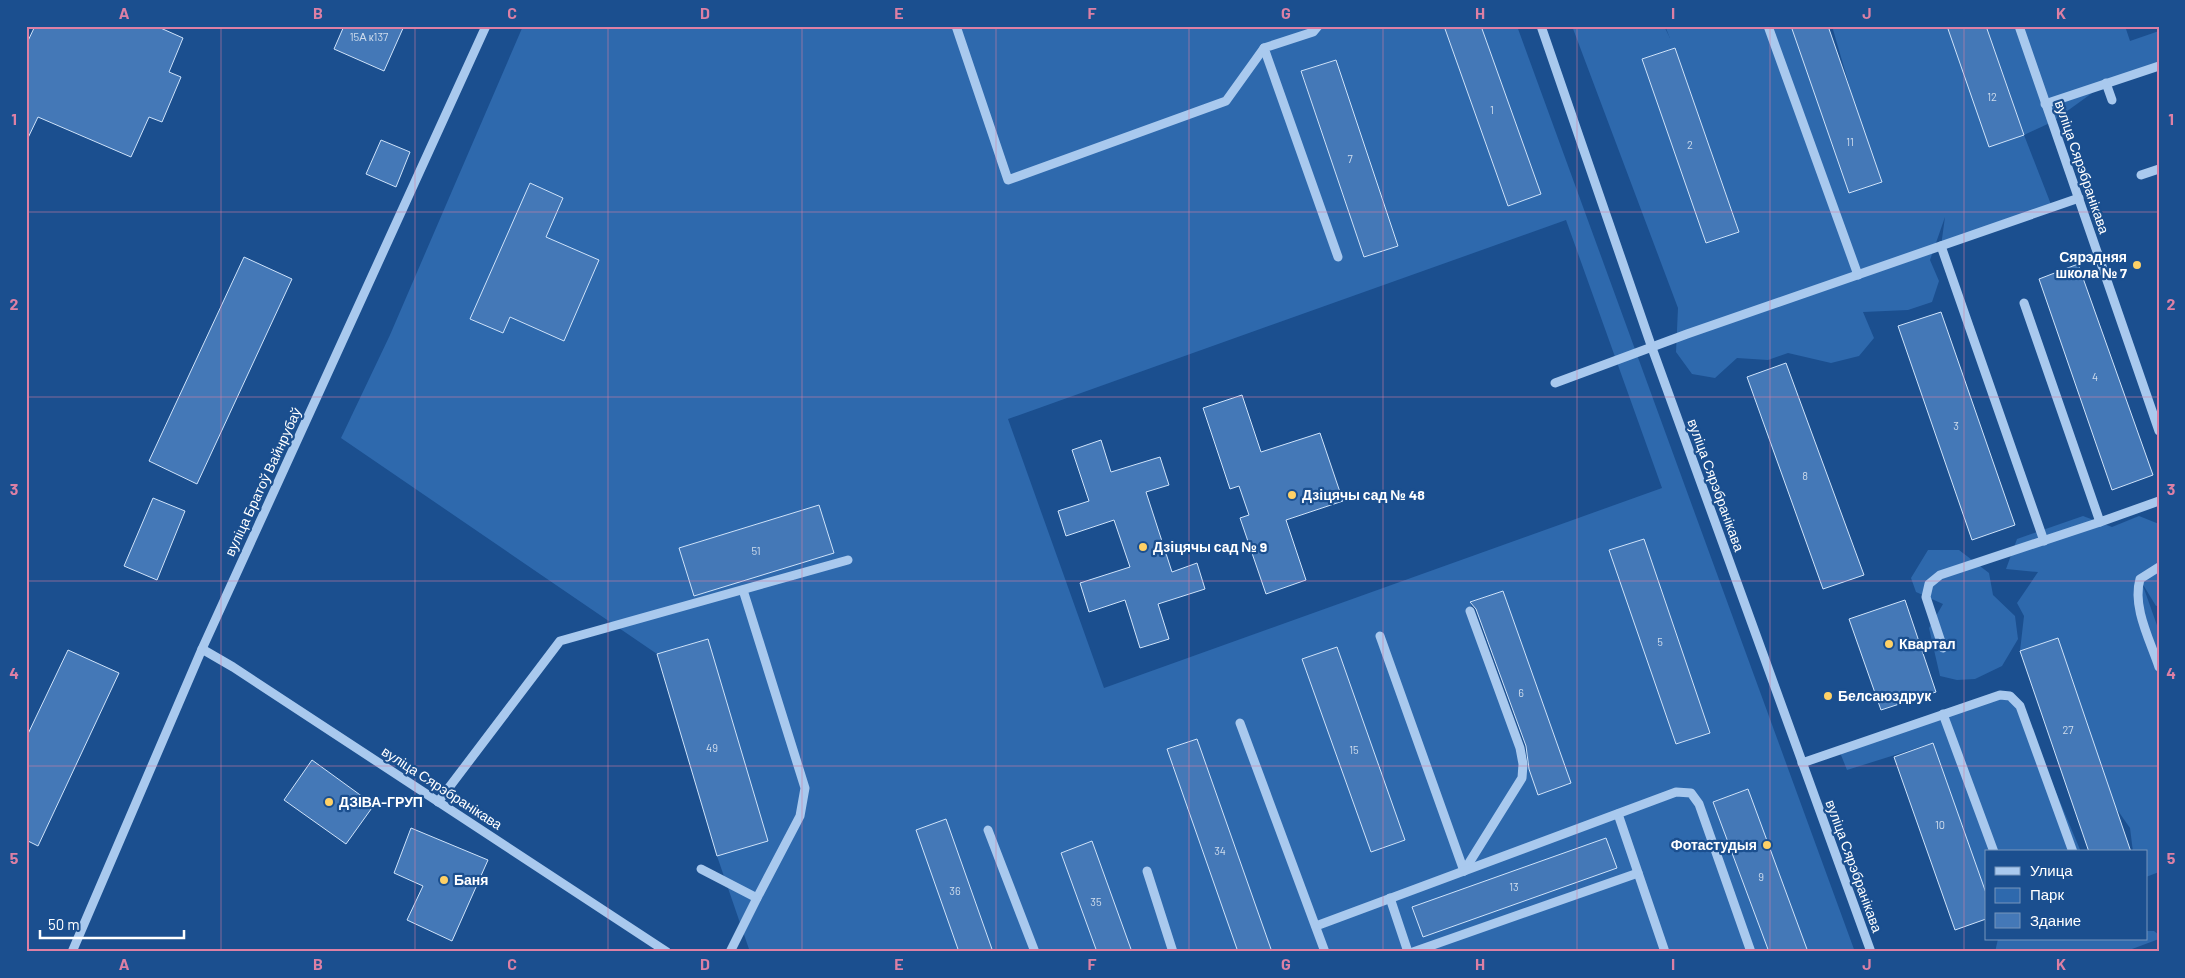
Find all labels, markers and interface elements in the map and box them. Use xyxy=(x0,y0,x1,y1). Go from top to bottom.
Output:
text: A xyxy=(119,3,130,22)
text: B xyxy=(313,3,323,22)
text: C xyxy=(507,3,517,22)
text: D xyxy=(700,3,710,22)
text: E xyxy=(894,3,904,22)
text: F xyxy=(1088,3,1097,22)
text: G xyxy=(1281,3,1291,22)
text: H xyxy=(1475,3,1485,22)
text: I xyxy=(1671,3,1675,22)
text: J xyxy=(1862,3,1872,22)
text: K xyxy=(2056,3,2066,22)
house number: 15А к137 xyxy=(350,30,388,43)
house number: 12 xyxy=(1987,90,1997,103)
street label: вуліца Сярэбранікава xyxy=(2052,98,2113,236)
house number: 1 xyxy=(1490,103,1494,116)
text: 1 xyxy=(11,109,17,128)
text: 1 xyxy=(2168,109,2174,128)
house number: 11 xyxy=(1846,135,1854,148)
house number: 2 xyxy=(1687,138,1693,151)
house number: 7 xyxy=(1347,152,1353,165)
place label: Сярэдняя школа № 7 xyxy=(2055,248,2127,281)
marker: Сярэдняя школа № 7 xyxy=(2131,259,2143,271)
text: 2 xyxy=(10,294,19,313)
text: 2 xyxy=(2167,294,2176,313)
house number: 4 xyxy=(2092,370,2098,383)
street label: вуліца Братоў Вайнрубаў xyxy=(221,405,304,559)
street label: вуліца Сярэбранікава xyxy=(1685,416,1748,554)
house number: 3 xyxy=(1953,419,1959,432)
house number: 8 xyxy=(1802,469,1808,482)
text: 3 xyxy=(10,479,18,498)
text: 3 xyxy=(2167,479,2175,498)
place label: Дзіцячы сад № 48 xyxy=(1302,486,1425,503)
marker: Дзіцячы сад № 48 xyxy=(1286,489,1298,501)
place label: Дзіцячы сад № 9 xyxy=(1153,538,1267,555)
marker: Дзіцячы сад № 9 xyxy=(1137,541,1149,553)
house number: 51 xyxy=(751,544,761,557)
house number: 5 xyxy=(1657,635,1663,648)
place label: Квартал xyxy=(1899,635,1956,652)
marker: Квартал xyxy=(1883,638,1895,650)
text: 4 xyxy=(9,663,19,682)
text: 4 xyxy=(2166,663,2176,682)
house number: 6 xyxy=(1518,686,1524,699)
place label: Белсаюздрук xyxy=(1838,687,1932,704)
marker: Белсаюздрук xyxy=(1822,690,1834,702)
house number: 27 xyxy=(2062,723,2074,736)
house number: 49 xyxy=(706,741,718,754)
street label: вуліца Сярэбранікава xyxy=(379,742,506,833)
house number: 15 xyxy=(1349,743,1359,756)
place label: ДЗІВА-ГРУП xyxy=(339,793,423,810)
marker: ДЗІВА-ГРУП xyxy=(323,796,335,808)
street label: вуліца Сярэбранікава xyxy=(1823,797,1886,935)
house number: 10 xyxy=(1935,818,1945,831)
place label: Фотастудыя xyxy=(1671,836,1757,853)
marker: Фотастудыя xyxy=(1761,839,1773,851)
house number: 34 xyxy=(1214,844,1226,857)
text: 5 xyxy=(10,848,19,867)
text: 5 xyxy=(2167,848,2176,867)
legend xyxy=(1985,850,2148,940)
text: Улица xyxy=(2030,861,2073,879)
house number: 9 xyxy=(1758,870,1764,883)
place label: Баня xyxy=(454,871,488,888)
marker: Баня xyxy=(438,874,450,886)
house number: 13 xyxy=(1509,880,1519,893)
house number: 36 xyxy=(949,884,961,897)
text: Парк xyxy=(2030,885,2064,903)
house number: 35 xyxy=(1090,895,1102,908)
scale bar xyxy=(40,908,184,940)
text: Здание xyxy=(2030,911,2081,929)
text: 50 m xyxy=(48,915,80,933)
text: A xyxy=(119,954,130,973)
text: B xyxy=(313,954,323,973)
text: C xyxy=(507,954,517,973)
text: D xyxy=(700,954,710,973)
text: E xyxy=(894,954,904,973)
text: F xyxy=(1088,954,1097,973)
text: G xyxy=(1281,954,1291,973)
text: H xyxy=(1475,954,1485,973)
text: I xyxy=(1671,954,1675,973)
text: J xyxy=(1862,954,1872,973)
text: K xyxy=(2056,954,2066,973)

